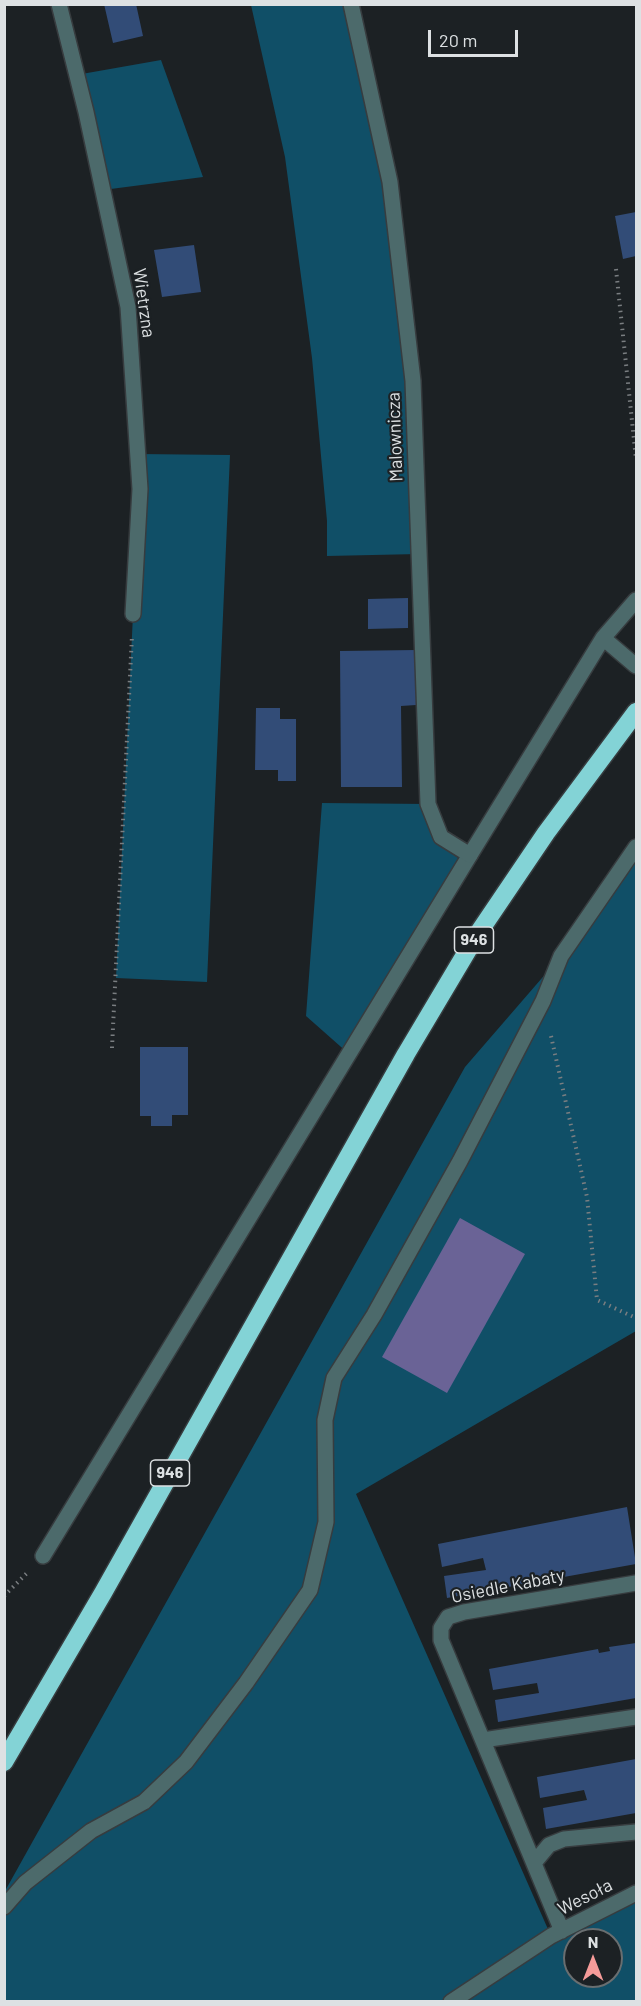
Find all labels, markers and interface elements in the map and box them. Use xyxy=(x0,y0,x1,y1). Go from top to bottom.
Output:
scale bar xyxy=(431,18,521,56)
text: 20 m xyxy=(439,29,477,51)
street label: Wietrzna xyxy=(128,267,160,339)
street label: Malownicza xyxy=(383,392,407,482)
road number: 946 xyxy=(454,927,494,953)
road number: 946 xyxy=(150,1460,190,1486)
street label: Osiedle Kabaty xyxy=(449,1564,567,1608)
street label: Wesoła xyxy=(554,1874,616,1920)
north arrow xyxy=(563,1928,623,1988)
text: N xyxy=(588,1932,598,1951)

